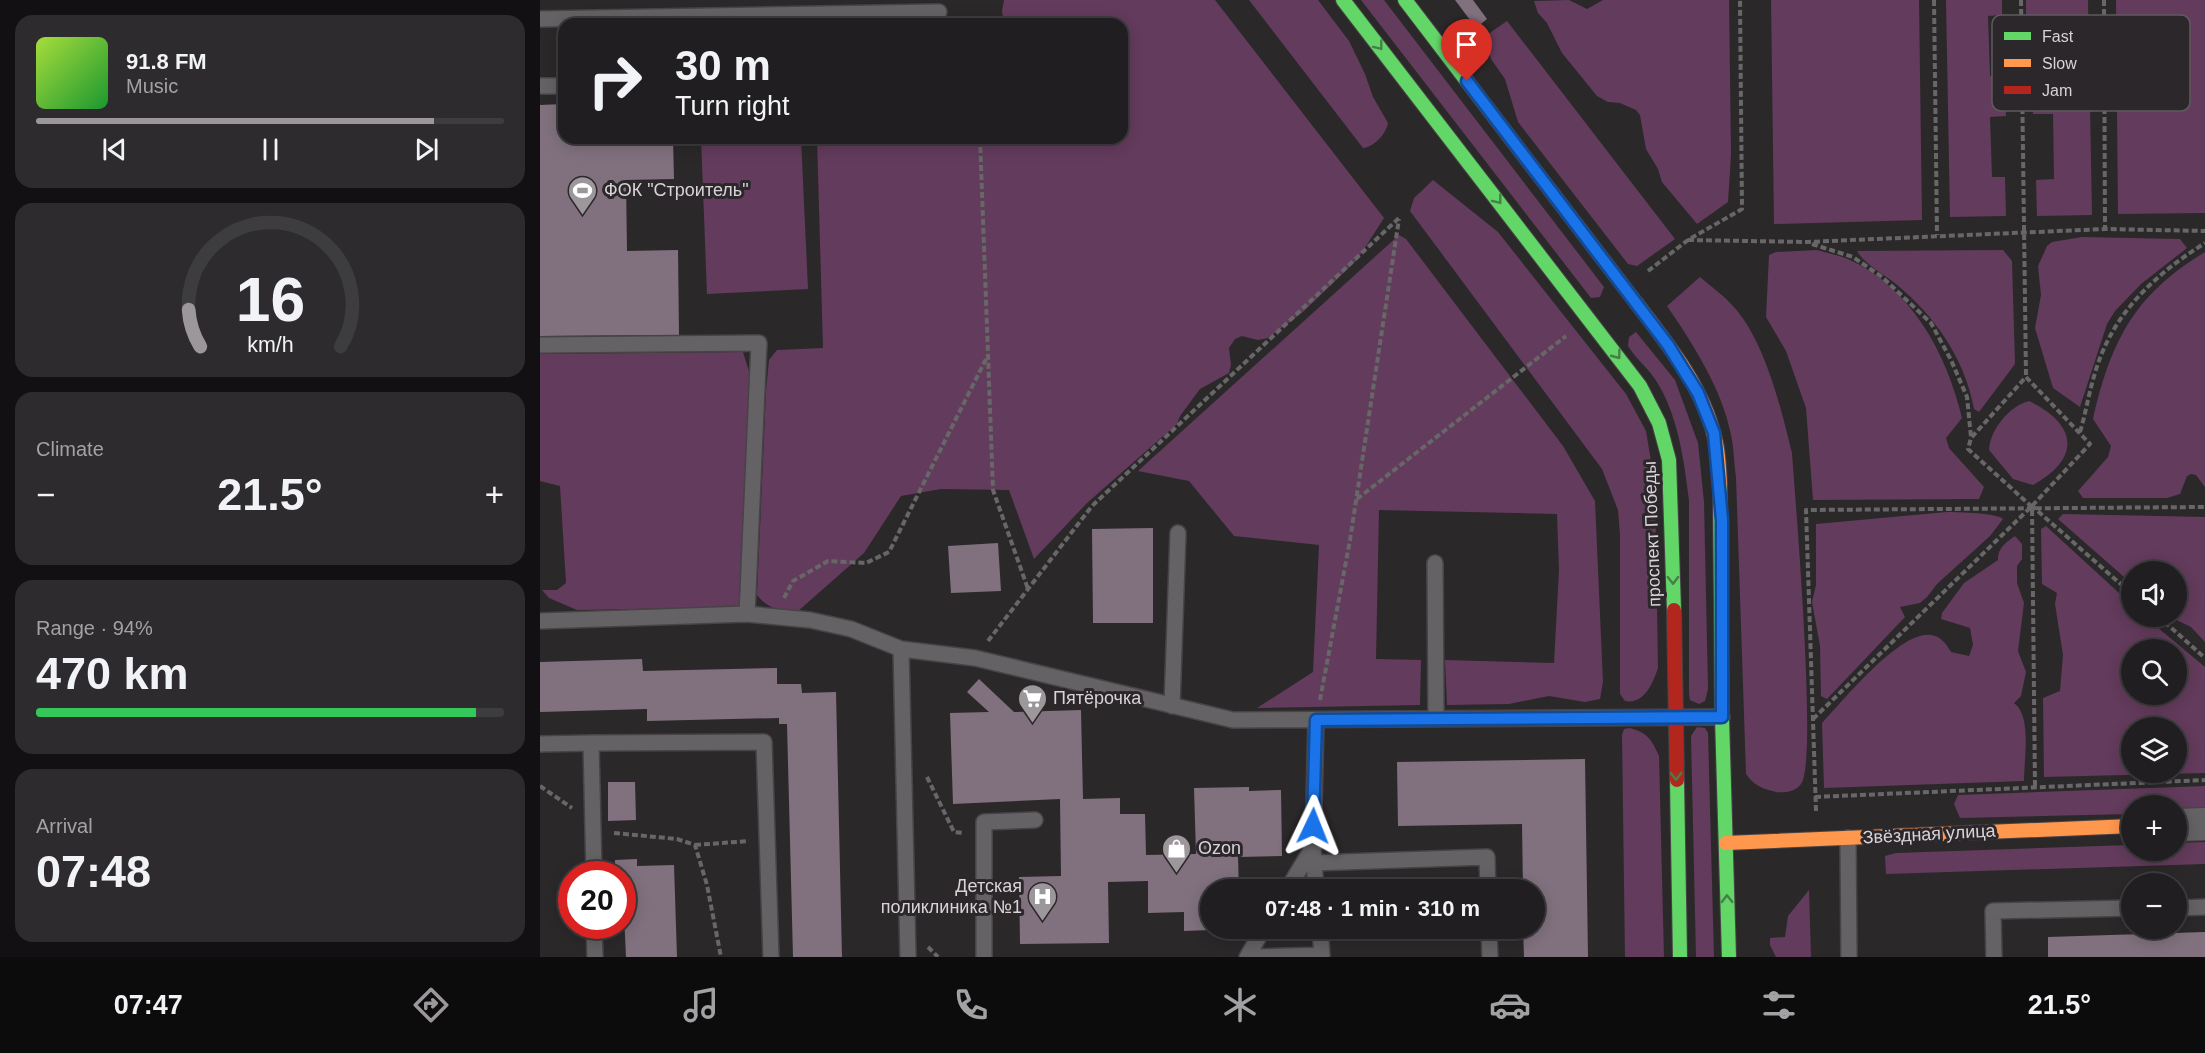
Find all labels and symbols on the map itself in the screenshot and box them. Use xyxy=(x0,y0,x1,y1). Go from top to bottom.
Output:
legend xyxy=(1992,15,2190,111)
pin xyxy=(1441,19,1492,81)
text: Fast xyxy=(2042,28,2074,45)
one-way arrow xyxy=(1371,40,1382,51)
text: Slow xyxy=(2042,55,2077,72)
text: Jam xyxy=(2042,82,2072,99)
sports icon: ФОК "Строитель" xyxy=(567,174,599,216)
place label: ФОК "Строитель" xyxy=(604,180,749,200)
one-way arrow xyxy=(1491,194,1502,205)
one-way arrow xyxy=(1610,349,1621,360)
street label: проспект Победы xyxy=(1639,461,1665,607)
one-way arrow xyxy=(1667,575,1679,584)
supermarket icon: Пятёрочка xyxy=(1016,682,1048,724)
place label: Пятёрочка xyxy=(1053,688,1142,708)
one-way arrow xyxy=(1670,771,1682,780)
position arrow xyxy=(1281,794,1345,858)
street label: Звёздная улица xyxy=(1862,820,1997,847)
shop icon: Ozon xyxy=(1161,832,1193,874)
place label: Ozon xyxy=(1198,838,1241,858)
speed limit sign: 20 xyxy=(558,861,636,939)
place label: Детская поликлиника №1 xyxy=(881,876,1022,917)
hospital icon: Детская поликлиника №1 xyxy=(1027,880,1059,922)
one-way arrow xyxy=(1721,894,1734,903)

